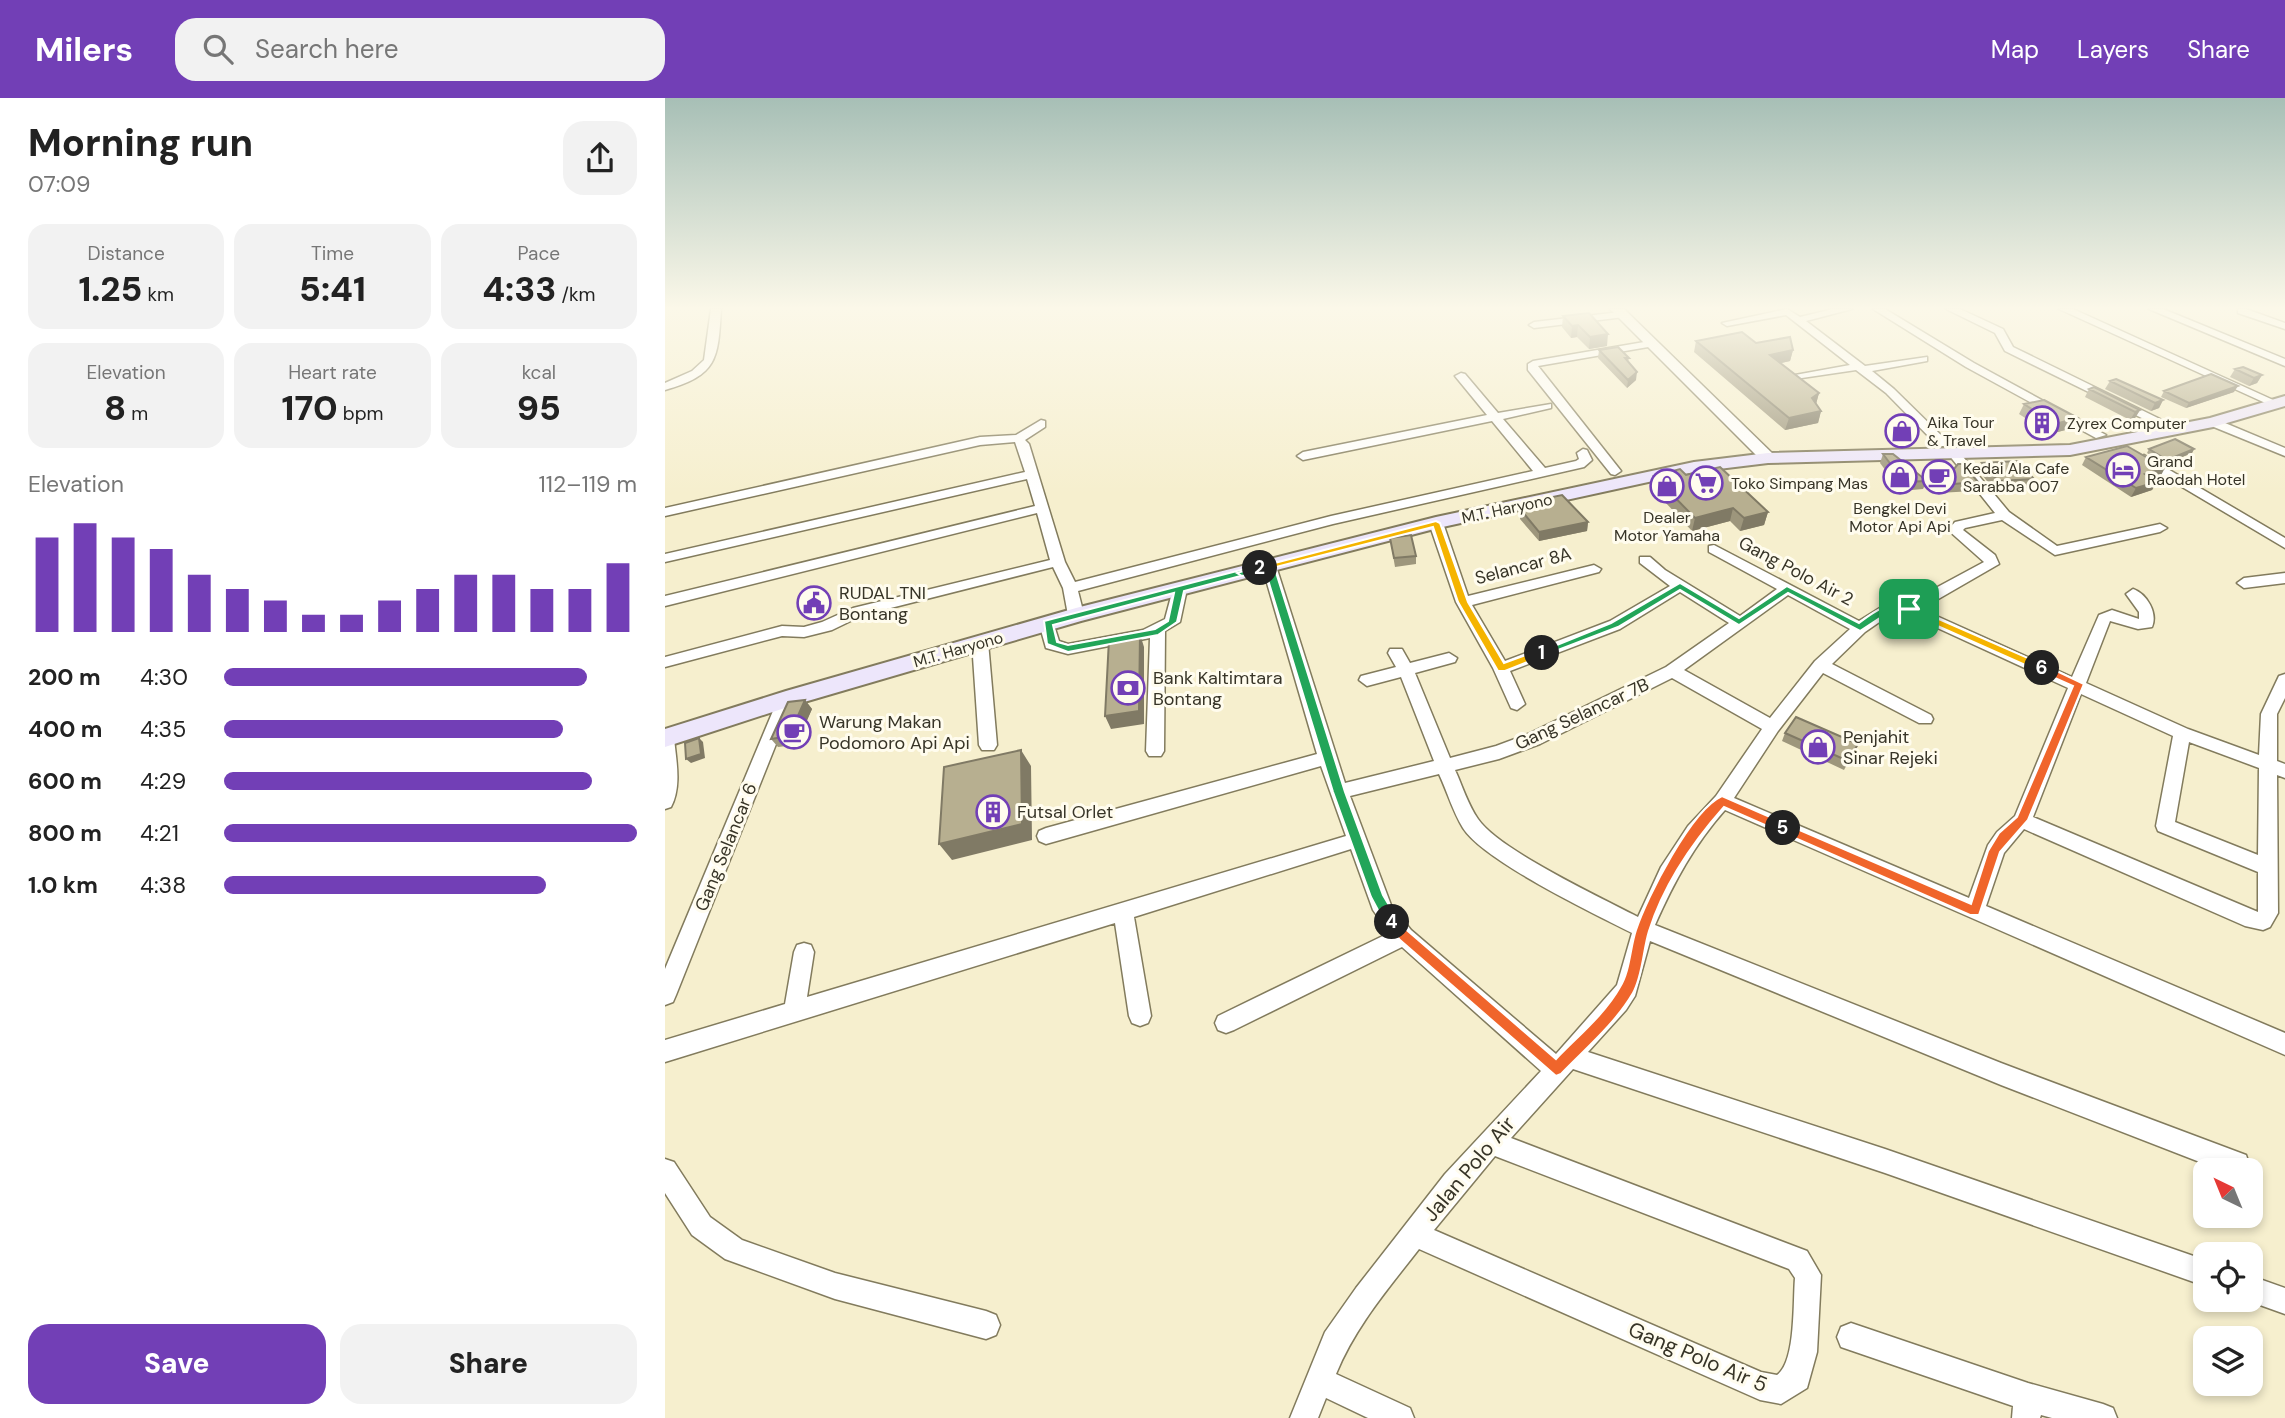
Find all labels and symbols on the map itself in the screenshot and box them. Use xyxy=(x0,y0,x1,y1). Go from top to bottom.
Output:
building icon: Zyrex Computer xyxy=(2023,404,2061,442)
shop icon: Aika Tour & Travel xyxy=(1883,412,1921,450)
place label: Aika Tour & Travel xyxy=(1927,412,1995,451)
place label: Zyrex Computer xyxy=(2067,413,2187,434)
hotel icon: Grand Raodah Hotel xyxy=(2104,451,2142,489)
place label: Grand Raodah Hotel xyxy=(2147,451,2245,490)
shop icon: Bengkel Devi Motor Api Api xyxy=(1881,458,1919,496)
cafe icon: Kedai Ala Cafe Sarabba 007 xyxy=(1920,458,1958,496)
place label: Kedai Ala Cafe Sarabba 007 xyxy=(1963,458,2069,497)
supermarket icon: Toko Simpang Mas xyxy=(1687,464,1725,502)
shop icon: Dealer Motor Yamaha xyxy=(1648,467,1686,505)
place label: Toko Simpang Mas xyxy=(1731,473,1868,494)
street label: M.T. Haryono xyxy=(1460,489,1554,528)
place label: Bengkel Devi Motor Api Api xyxy=(1849,498,1951,537)
place label: Dealer Motor Yamaha xyxy=(1614,507,1720,546)
street label: Gang Polo Air 2 xyxy=(1734,531,1858,611)
street label: Selancar 8A xyxy=(1472,542,1574,590)
pin: 2 xyxy=(1243,550,1277,586)
pin xyxy=(1879,579,1939,639)
place label: RUDAL TNI Bontang xyxy=(839,581,926,626)
public building icon: RUDAL TNI Bontang xyxy=(795,584,833,622)
street label: M.T. Haryono xyxy=(911,627,1005,672)
pin: 1 xyxy=(1525,636,1559,670)
pin: 6 xyxy=(2025,650,2059,686)
place label: Bank Kaltimtara Bontang xyxy=(1153,666,1282,711)
bank icon: Bank Kaltimtara Bontang xyxy=(1109,669,1147,707)
street label: Gang Selancar 7B xyxy=(1511,672,1653,756)
place label: Warung Makan Podomoro Api Api xyxy=(819,710,970,755)
cafe icon: Warung Makan Podomoro Api Api xyxy=(775,713,813,751)
place label: Penjahit Sinar Rejeki xyxy=(1843,725,1938,770)
shop icon: Penjahit Sinar Rejeki xyxy=(1799,728,1837,766)
street label: Gang Selancar 6 xyxy=(689,779,763,915)
building icon: Futsal Orlet xyxy=(974,793,1012,831)
place label: Futsal Orlet xyxy=(1017,800,1113,824)
pin: 5 xyxy=(1765,810,1801,846)
pin: 4 xyxy=(1375,904,1409,940)
street label: Jalan Polo Air xyxy=(1417,1110,1521,1227)
north arrow xyxy=(2193,1158,2263,1228)
street label: Gang Polo Air 5 xyxy=(1624,1315,1772,1399)

